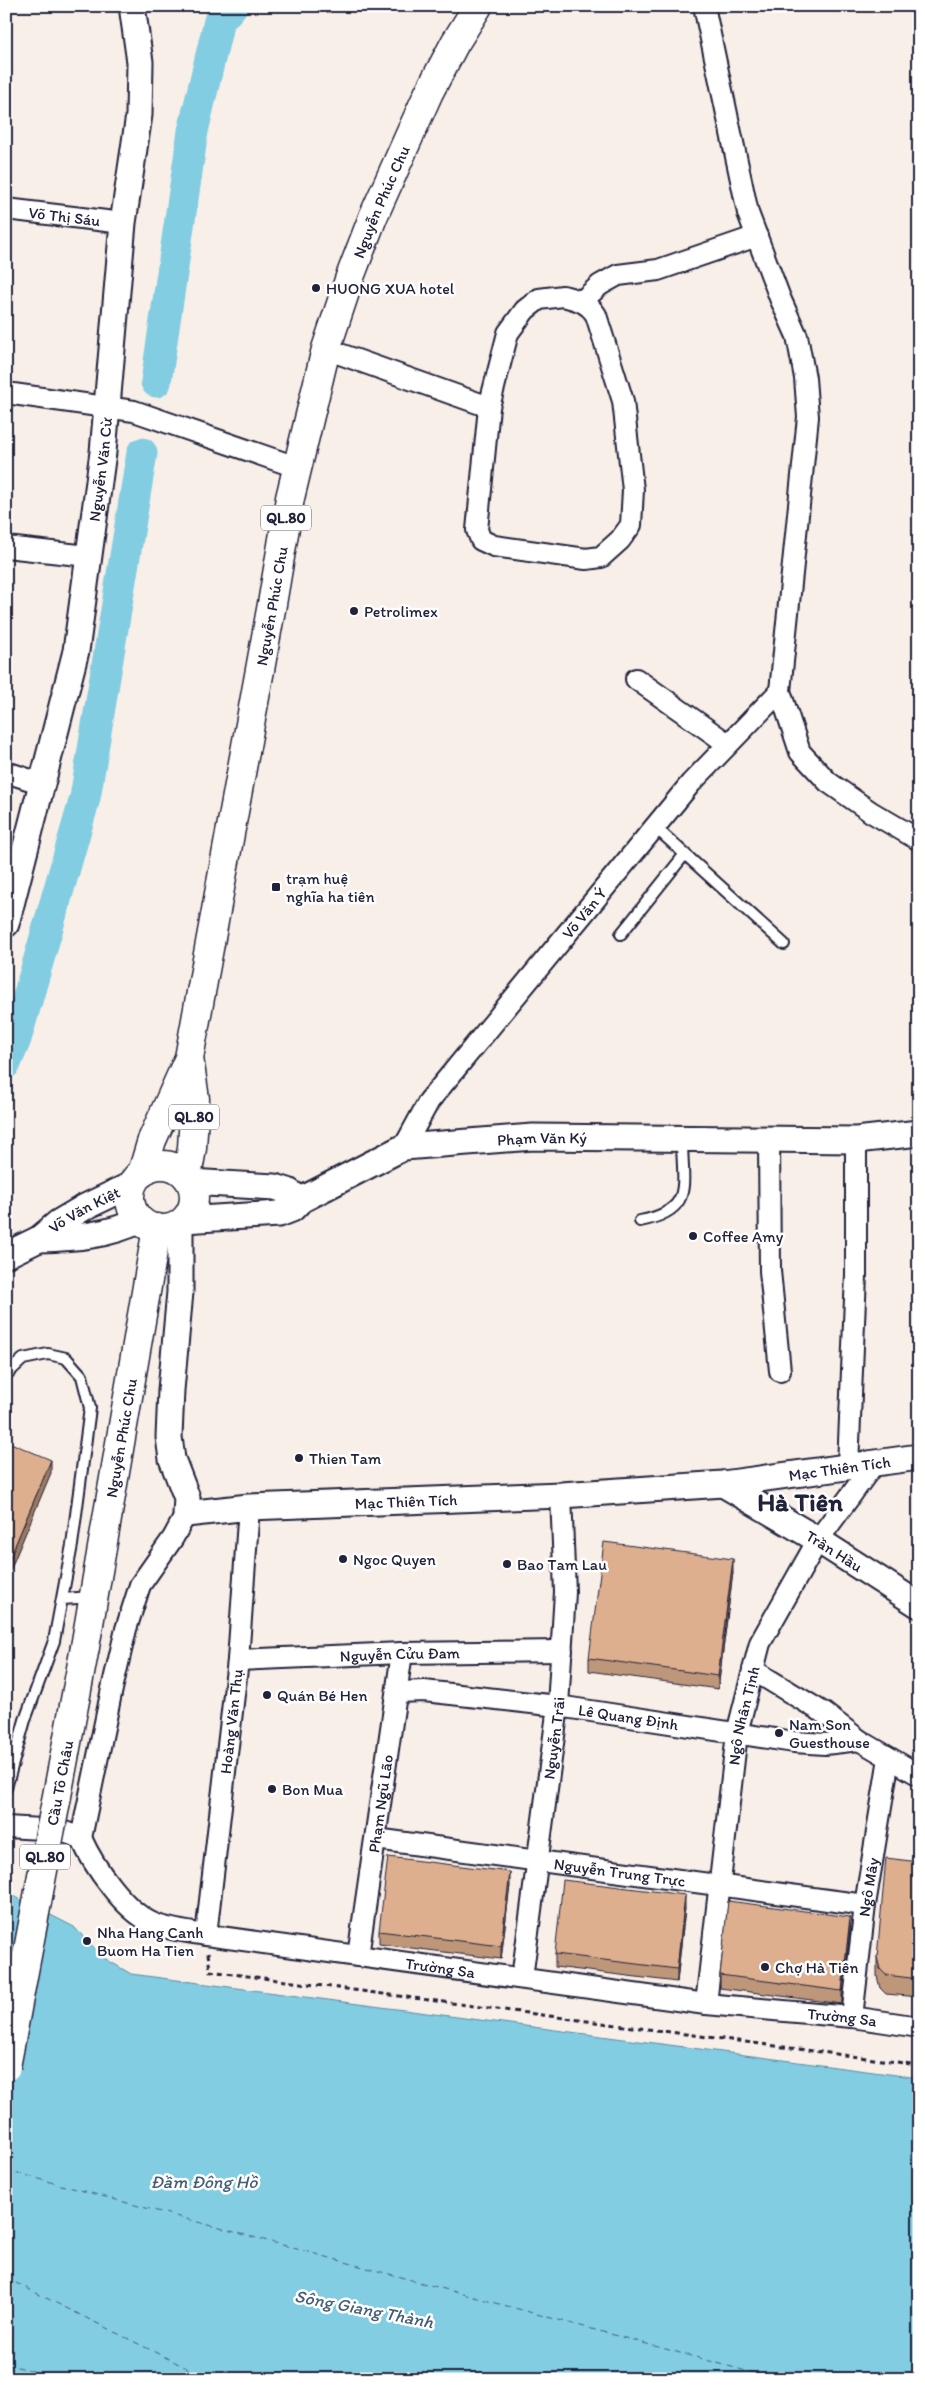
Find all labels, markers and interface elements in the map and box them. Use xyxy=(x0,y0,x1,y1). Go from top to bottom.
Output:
street label: Nguyễn Phúc Chu xyxy=(349,142,414,261)
street label: Võ Thị Sáu xyxy=(28,203,102,230)
place label: HUONG XUA hotel xyxy=(326,279,455,298)
marker: HUONG XUA hotel xyxy=(310,282,322,294)
street label: Nguyễn Văn Cừ xyxy=(85,416,116,523)
road number: QL.80 xyxy=(261,506,311,530)
street label: Nguyễn Phúc Chu xyxy=(252,545,292,667)
place label: Petrolimex xyxy=(364,602,438,621)
marker: Petrolimex xyxy=(348,605,360,617)
place label: trạm huệ nghĩa ha tiên xyxy=(286,869,375,906)
marker: trạm huệ nghĩa ha tiên xyxy=(270,881,282,893)
street label: Võ Văn Ý xyxy=(558,884,611,943)
road number: QL.80 xyxy=(169,1104,219,1130)
street label: Phạm Văn Ký xyxy=(496,1128,587,1150)
street label: Võ Văn Kiệt xyxy=(45,1183,123,1237)
place label: Coffee Amy xyxy=(703,1227,784,1246)
marker: Coffee Amy xyxy=(687,1230,699,1242)
street label: Nguyễn Phúc Chu xyxy=(102,1377,141,1499)
place label: Thien Tam xyxy=(309,1449,382,1468)
marker: Thien Tam xyxy=(293,1452,305,1464)
street label: Mạc Thiên Tích xyxy=(787,1452,892,1485)
district label: Hà Tiên xyxy=(757,1486,843,1518)
street label: Mạc Thiên Tích xyxy=(354,1490,458,1513)
street label: Trần Hầu xyxy=(803,1526,866,1576)
place label: Ngoc Quyen xyxy=(353,1550,436,1569)
marker: Ngoc Quyen xyxy=(337,1553,349,1565)
place label: Bao Tam Lau xyxy=(517,1555,607,1574)
marker: Bao Tam Lau xyxy=(501,1558,513,1570)
street label: Nguyễn Cửu Đam xyxy=(339,1643,461,1666)
street label: Ngô Nhân Tịnh xyxy=(724,1664,764,1766)
street label: Hoàng Văn Thụ xyxy=(216,1668,247,1775)
place label: Quán Bé Hen xyxy=(277,1686,368,1705)
marker: Quán Bé Hen xyxy=(261,1689,273,1701)
street label: Nguyễn Trãi xyxy=(539,1696,569,1781)
street label: Lê Quang Định xyxy=(577,1700,680,1734)
place label: Nam Son Guesthouse xyxy=(789,1715,870,1752)
marker: Nam Son Guesthouse xyxy=(773,1727,785,1739)
street label: Cầu Tô Châu xyxy=(43,1739,77,1827)
street label: Phạm Ngũ Lão xyxy=(364,1753,397,1854)
place label: Bon Mua xyxy=(282,1780,344,1799)
marker: Bon Mua xyxy=(266,1783,278,1795)
road number: QL.80 xyxy=(20,1844,70,1870)
street label: Nguyễn Trung Trực xyxy=(553,1854,687,1891)
street label: Ngô Mây xyxy=(855,1856,883,1918)
place label: Nha Hang Canh Buom Ha Tien xyxy=(97,1923,203,1960)
marker: Nha Hang Canh Buom Ha Tien xyxy=(81,1935,93,1947)
street label: Trường Sa xyxy=(404,1954,477,1982)
place label: Chợ Hà Tiên xyxy=(775,1958,858,1977)
marker: Chợ Hà Tiên xyxy=(759,1961,771,1973)
street label: Trường Sa xyxy=(807,2004,879,2031)
water label: Đầm Đông Hồ xyxy=(151,2171,258,2193)
water label: Sông Giang Thành xyxy=(293,2285,435,2333)

